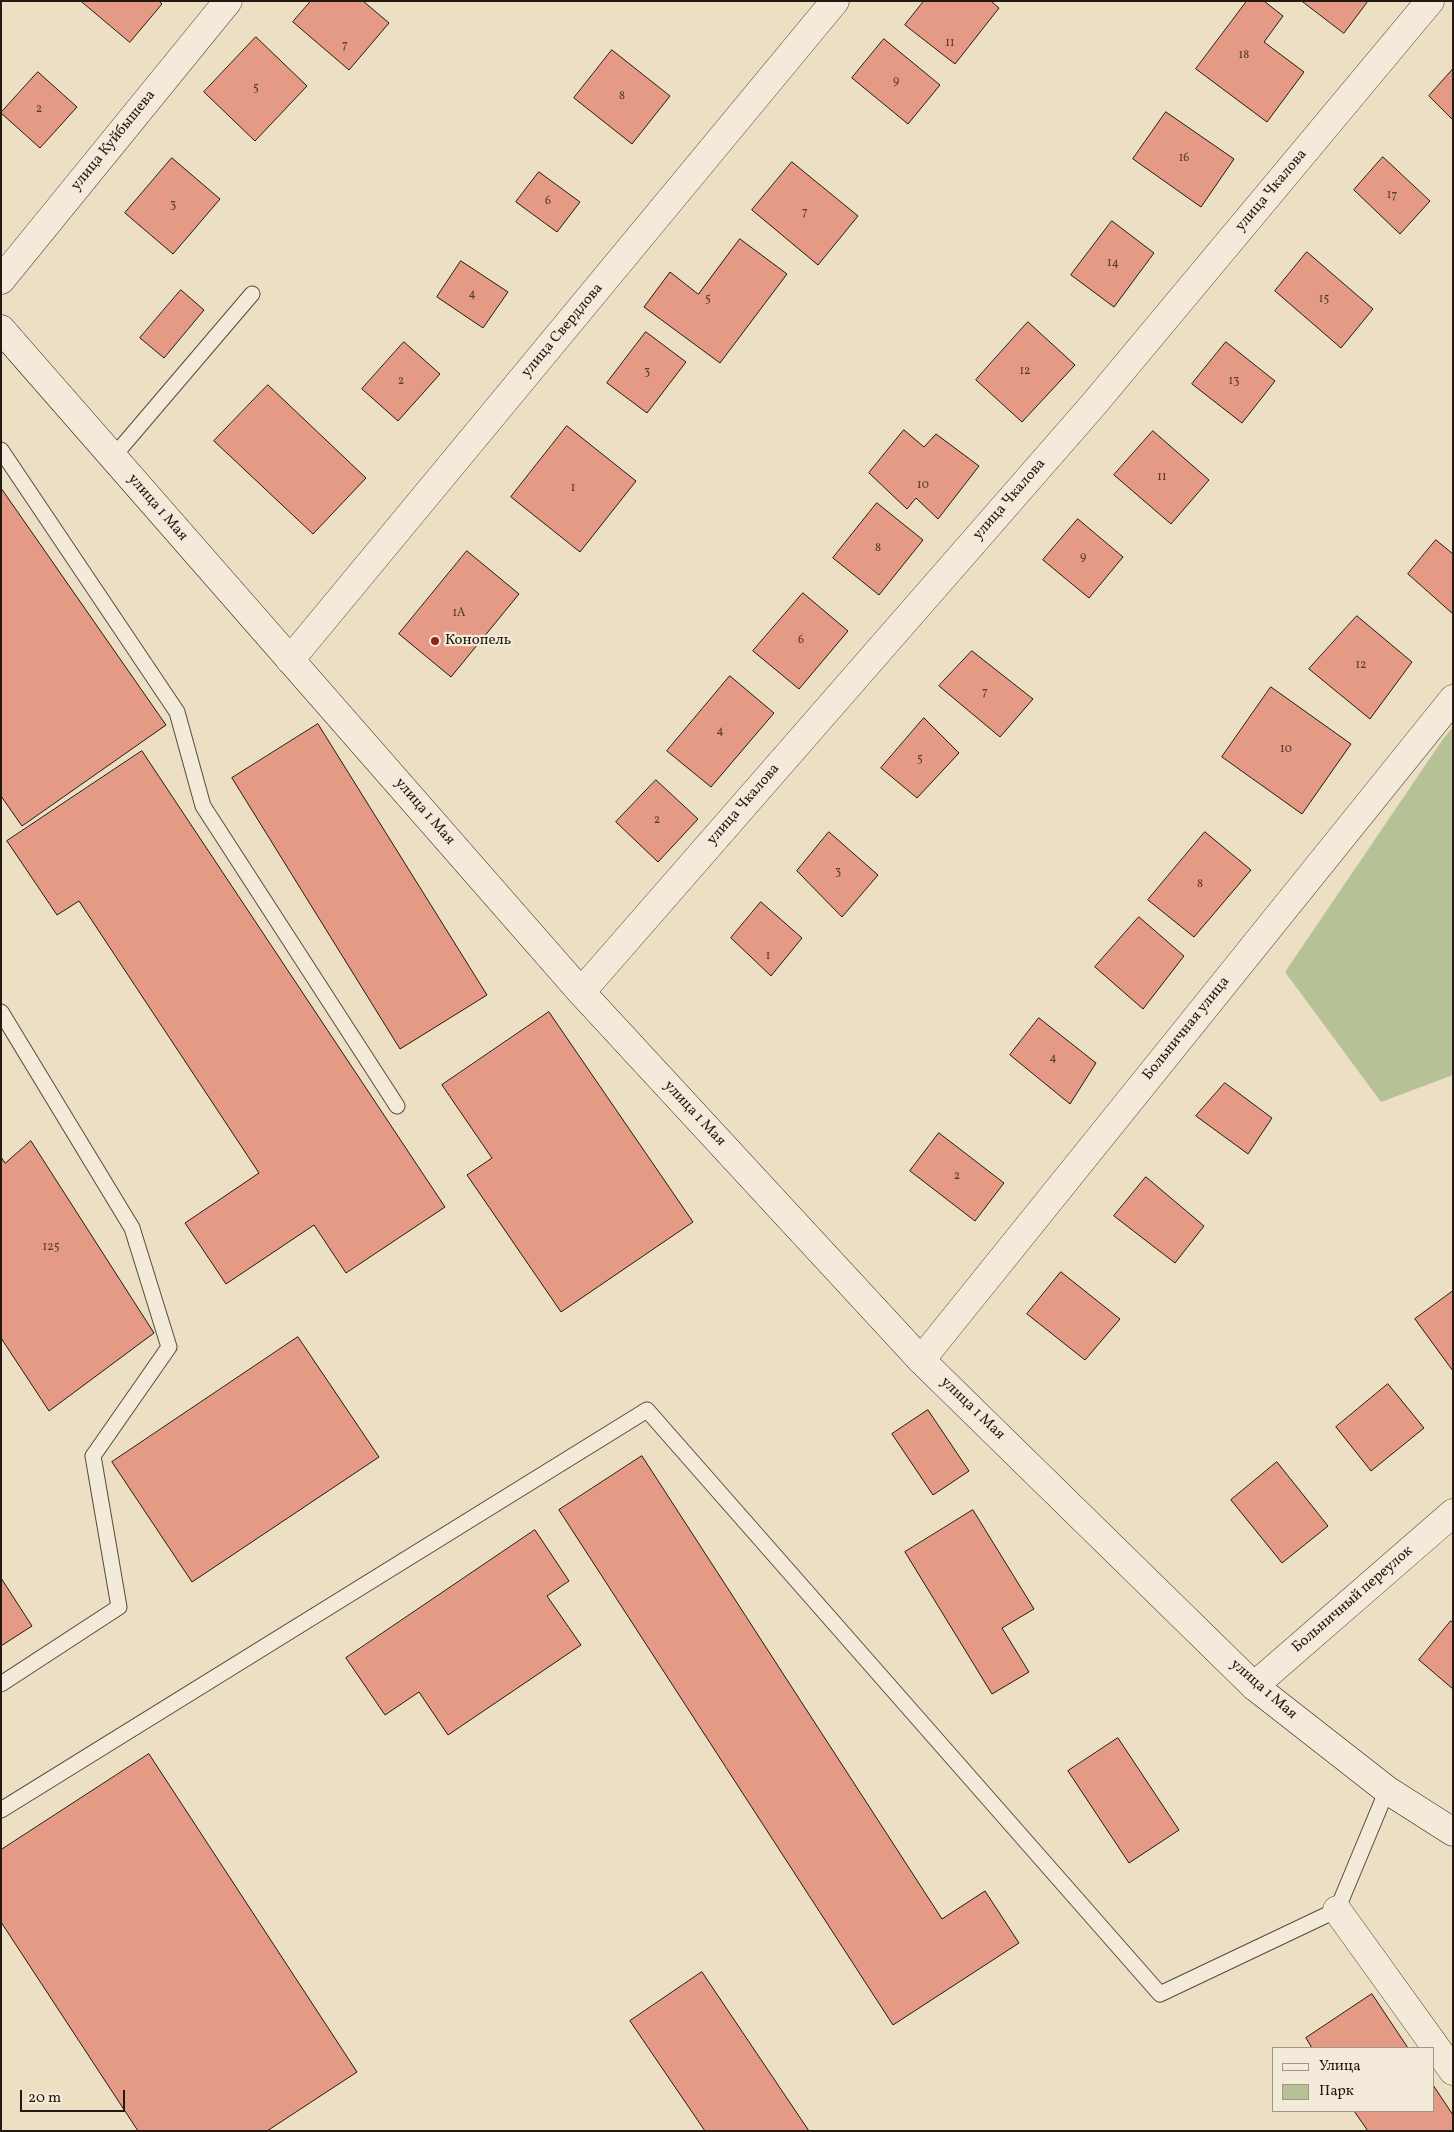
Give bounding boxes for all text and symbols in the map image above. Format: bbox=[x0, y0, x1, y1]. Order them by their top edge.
house number: 11 bbox=[945, 37, 955, 51]
house number: 7 bbox=[342, 39, 348, 53]
house number: 18 bbox=[1239, 49, 1249, 63]
house number: 9 bbox=[893, 75, 899, 89]
house number: 5 bbox=[253, 82, 259, 96]
street label: улица Куйбышева bbox=[68, 87, 160, 195]
house number: 8 bbox=[619, 90, 625, 104]
house number: 2 bbox=[36, 103, 42, 117]
street label: улица Чкалова bbox=[1232, 146, 1312, 236]
house number: 16 bbox=[1179, 152, 1189, 166]
house number: 17 bbox=[1387, 189, 1397, 203]
house number: 6 bbox=[545, 195, 551, 209]
house number: 3 bbox=[170, 199, 176, 213]
house number: 7 bbox=[802, 206, 808, 220]
house number: 14 bbox=[1107, 257, 1119, 271]
street label: улица Свердлова bbox=[518, 280, 608, 382]
house number: 4 bbox=[468, 288, 476, 302]
house number: 5 bbox=[705, 293, 711, 307]
house number: 15 bbox=[1319, 293, 1329, 307]
house number: 12 bbox=[1019, 365, 1031, 379]
house number: 3 bbox=[644, 366, 650, 380]
house number: 2 bbox=[398, 375, 404, 389]
house number: 13 bbox=[1229, 375, 1239, 389]
street label: улица Чкалова bbox=[970, 456, 1050, 544]
street label: улица 1 Мая bbox=[123, 471, 191, 545]
house number: 11 bbox=[1157, 471, 1167, 485]
house number: 10 bbox=[917, 479, 929, 493]
house number: 1 bbox=[571, 482, 575, 496]
house number: 8 bbox=[875, 542, 881, 556]
house number: 9 bbox=[1080, 551, 1086, 565]
house number: 1А bbox=[452, 607, 466, 621]
place label: Конопель bbox=[445, 632, 511, 650]
house number: 6 bbox=[798, 634, 804, 648]
marker: Конопель bbox=[429, 635, 441, 647]
house number: 12 bbox=[1355, 659, 1367, 673]
house number: 7 bbox=[982, 686, 988, 700]
house number: 4 bbox=[716, 725, 724, 739]
house number: 10 bbox=[1280, 743, 1292, 757]
house number: 5 bbox=[917, 753, 923, 767]
street label: улица Чкалова bbox=[704, 761, 784, 849]
street label: улица 1 Мая bbox=[390, 775, 458, 849]
house number: 2 bbox=[654, 814, 660, 828]
house number: 3 bbox=[835, 866, 841, 880]
house number: 8 bbox=[1197, 878, 1203, 892]
house number: 1 bbox=[766, 950, 770, 964]
street label: Больничная улица bbox=[1140, 974, 1234, 1084]
house number: 4 bbox=[1049, 1052, 1057, 1066]
street label: улица 1 Мая bbox=[659, 1078, 729, 1150]
house number: 2 bbox=[954, 1170, 960, 1184]
house number: 125 bbox=[43, 1241, 59, 1255]
street label: улица 1 Мая bbox=[936, 1374, 1008, 1444]
street label: Больничный переулок bbox=[1289, 1543, 1417, 1657]
street label: улица 1 Мая bbox=[1226, 1656, 1300, 1724]
legend bbox=[1272, 2047, 1434, 2112]
text: Улица bbox=[1319, 2056, 1361, 2077]
scale bar bbox=[22, 2080, 128, 2112]
text: Парк bbox=[1319, 2081, 1354, 2102]
text: 20 m bbox=[28, 2088, 61, 2109]

